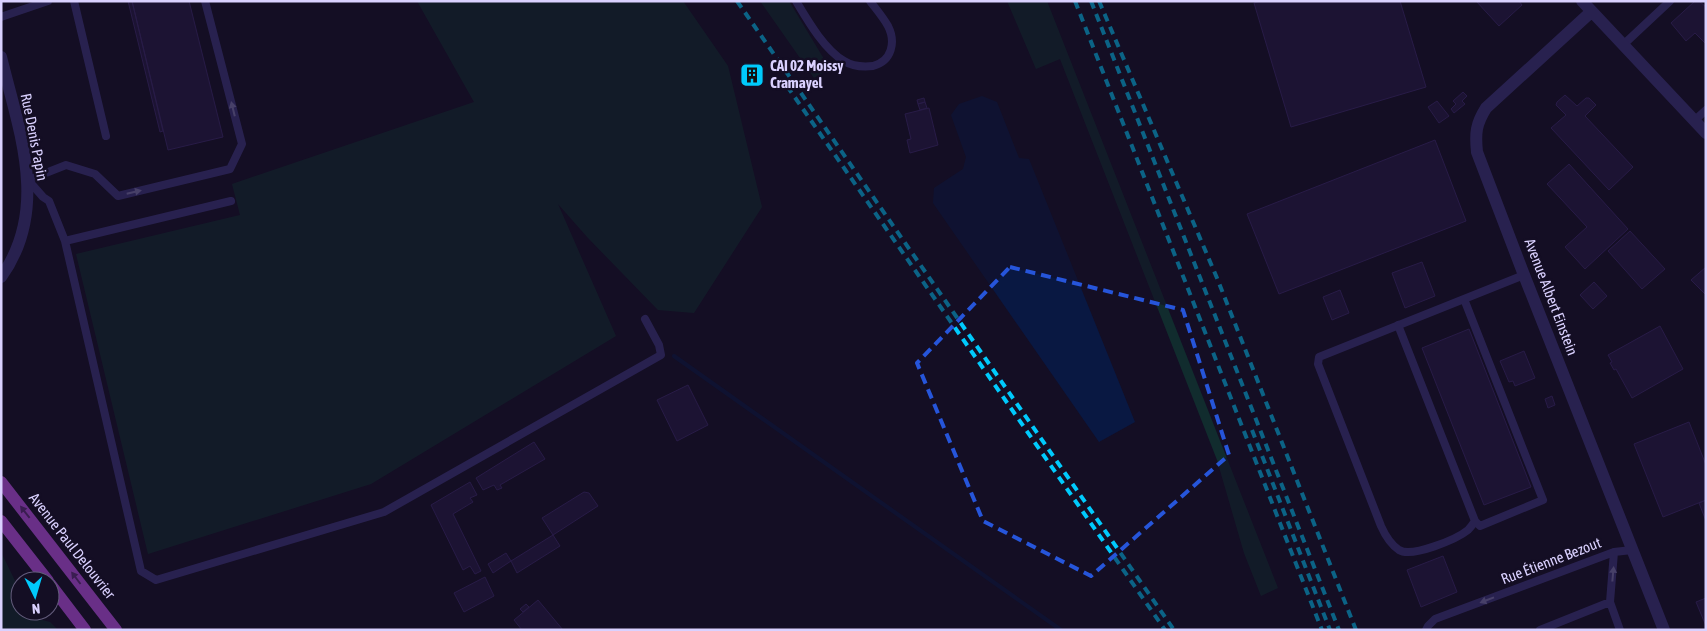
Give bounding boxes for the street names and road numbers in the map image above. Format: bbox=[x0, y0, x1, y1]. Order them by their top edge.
street label: Rue Denis Papin bbox=[18, 92, 51, 182]
street label: Avenue Albert Einstein bbox=[1521, 236, 1582, 358]
street label: Avenue Paul Delouvrier bbox=[26, 489, 119, 602]
street label: Rue Étienne Bezout bbox=[1498, 534, 1603, 587]

